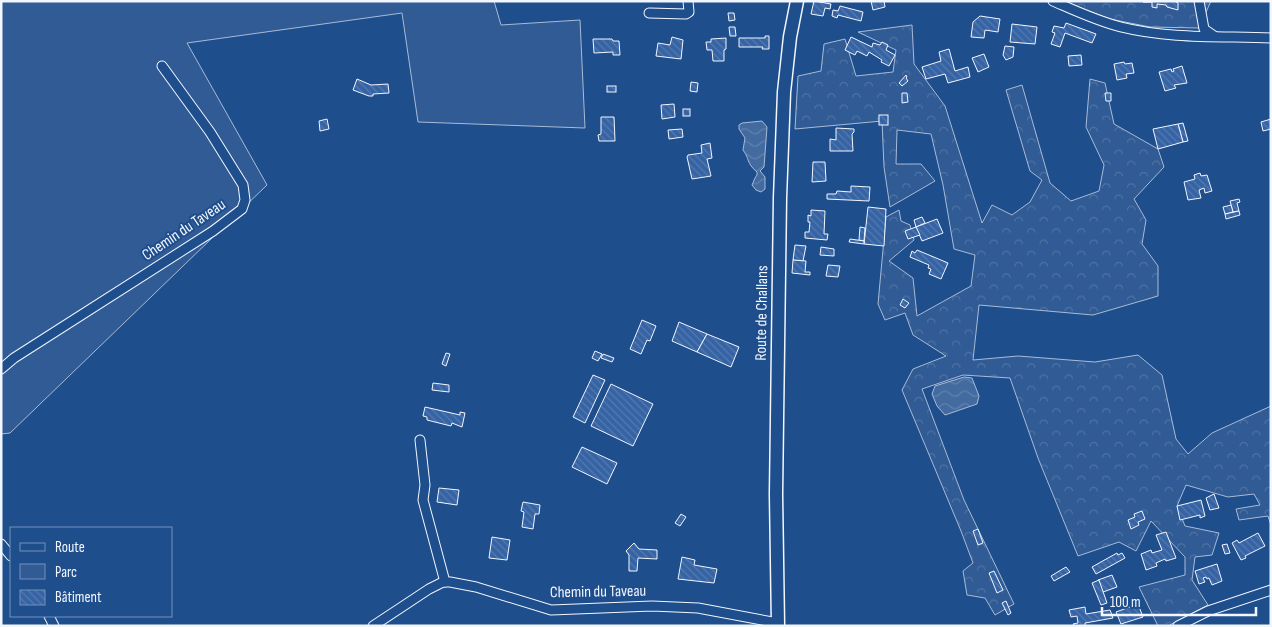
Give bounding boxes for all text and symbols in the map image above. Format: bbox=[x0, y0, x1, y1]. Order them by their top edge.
street label: Chemin du Taveau bbox=[139, 195, 229, 265]
street label: Route de Challans bbox=[752, 265, 772, 361]
legend bbox=[10, 527, 172, 617]
text: Route bbox=[55, 538, 85, 557]
text: Parc bbox=[55, 563, 77, 582]
street label: Chemin du Taveau bbox=[550, 582, 646, 602]
scale bar bbox=[1102, 584, 1256, 616]
text: Bâtiment bbox=[55, 588, 102, 607]
text: 100 m bbox=[1110, 593, 1141, 612]

